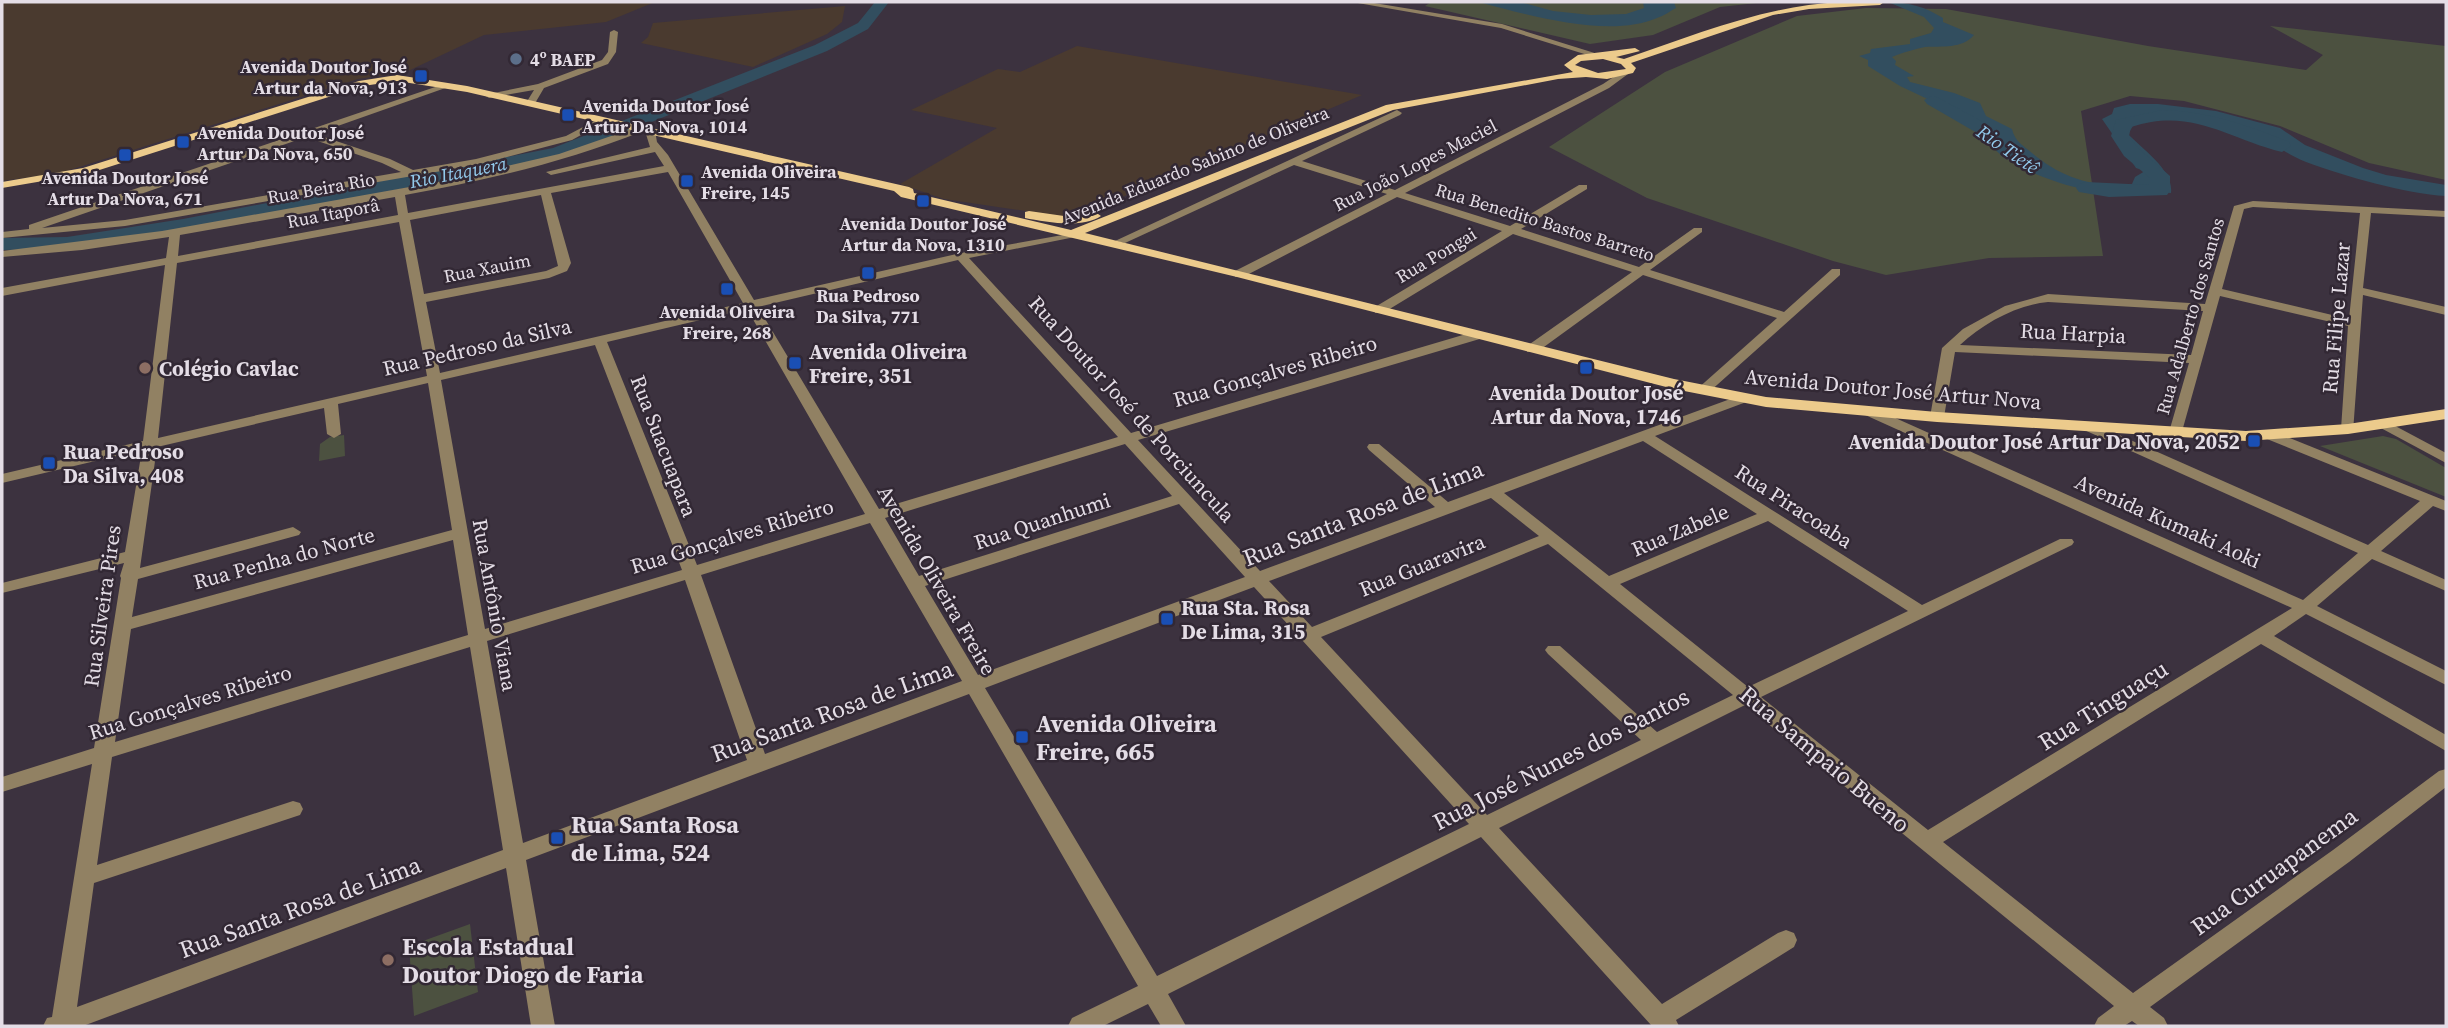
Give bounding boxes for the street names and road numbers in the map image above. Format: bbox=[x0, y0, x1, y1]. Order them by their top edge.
street label: Avenida Eduardo Sabino de Oliveira bbox=[1058, 99, 1333, 230]
street label: Rua João Lopes Maciel bbox=[1329, 113, 1501, 217]
street label: Rua Beira Rio bbox=[265, 166, 377, 210]
street label: Rua Benedito Bastos Barreto bbox=[1432, 177, 1658, 267]
street label: Rua Itaporâ bbox=[285, 192, 382, 234]
street label: Rua Adalberto dos Santos bbox=[2150, 214, 2230, 417]
street label: Rua Pongai bbox=[1391, 221, 1481, 289]
street label: Rua Filipe Lazar bbox=[2315, 241, 2357, 395]
street label: Rua Xauim bbox=[441, 247, 533, 289]
street label: Rua Doutor José de Porciuncula bbox=[1022, 289, 1242, 529]
street label: Rua Pedroso da Silva bbox=[380, 311, 575, 383]
street label: Rua Harpia bbox=[2019, 316, 2127, 350]
street label: Rua Gonçalves Ribeiro bbox=[1170, 328, 1380, 414]
street label: Avenida Doutor José Artur Nova bbox=[1743, 362, 2043, 416]
street label: Rua Suacuapara bbox=[624, 371, 704, 521]
street label: Rua Santa Rosa de Lima bbox=[1238, 452, 1489, 574]
street label: Rua Piracoaba bbox=[1730, 457, 1859, 555]
street label: Avenida Kumaki Aoki bbox=[2071, 467, 2265, 575]
street label: Avenida Oliveira Freire bbox=[871, 480, 1003, 680]
street label: Rua Quanhumi bbox=[970, 485, 1114, 557]
street label: Rua Gonçalves Ribeiro bbox=[627, 491, 837, 581]
street label: Rua Zabele bbox=[1627, 497, 1733, 563]
street label: Rua Antônio Viana bbox=[466, 516, 525, 694]
street label: Rua Penha do Norte bbox=[190, 520, 378, 596]
street label: Rua Silveira Pires bbox=[76, 523, 128, 689]
street label: Rua Guaravira bbox=[1355, 526, 1490, 603]
street label: Rua Santa Rosa de Lima bbox=[706, 652, 958, 770]
street label: Rua Tinguaçu bbox=[2032, 652, 2174, 758]
street label: Rua Gonçalves Ribeiro bbox=[85, 657, 295, 747]
street label: Rua Sampaio Bueno bbox=[1733, 678, 1917, 840]
street label: Rua José Nunes dos Santos bbox=[1427, 680, 1695, 838]
street label: Rua Curuapanema bbox=[2184, 799, 2365, 943]
street label: Rua Santa Rosa de Lima bbox=[174, 848, 426, 966]

